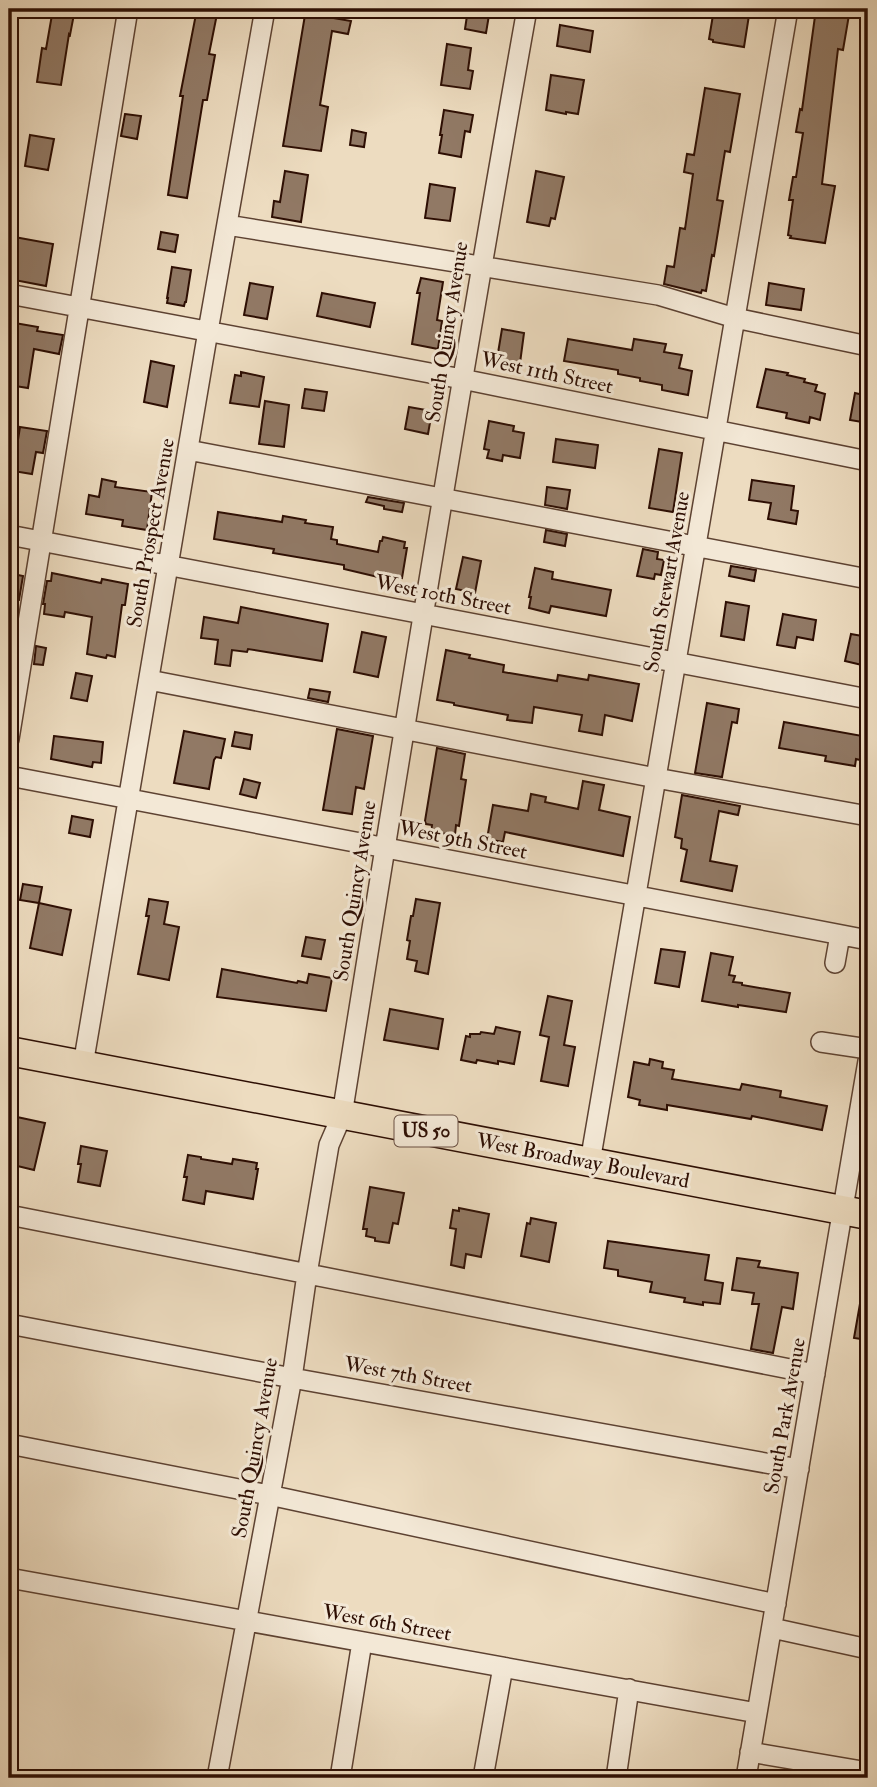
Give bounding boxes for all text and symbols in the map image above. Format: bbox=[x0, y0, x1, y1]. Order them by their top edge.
street label: South Quincy Avenue bbox=[419, 239, 475, 424]
street label: West 11th Street bbox=[477, 346, 616, 400]
street label: South Prospect Avenue bbox=[121, 436, 181, 630]
street label: South Stewart Avenue bbox=[638, 489, 696, 675]
street label: West 10th Street bbox=[372, 568, 513, 621]
street label: South Quincy Avenue bbox=[327, 798, 383, 983]
street label: West 9th Street bbox=[395, 814, 530, 866]
road number: US 50 bbox=[394, 1116, 458, 1147]
street label: West Broadway Boulevard bbox=[473, 1127, 692, 1195]
street label: South Park Avenue bbox=[758, 1336, 812, 1496]
street label: West 7th Street bbox=[341, 1350, 474, 1400]
street label: South Quincy Avenue bbox=[226, 1355, 284, 1540]
street label: West 6th Street bbox=[320, 1598, 454, 1648]

